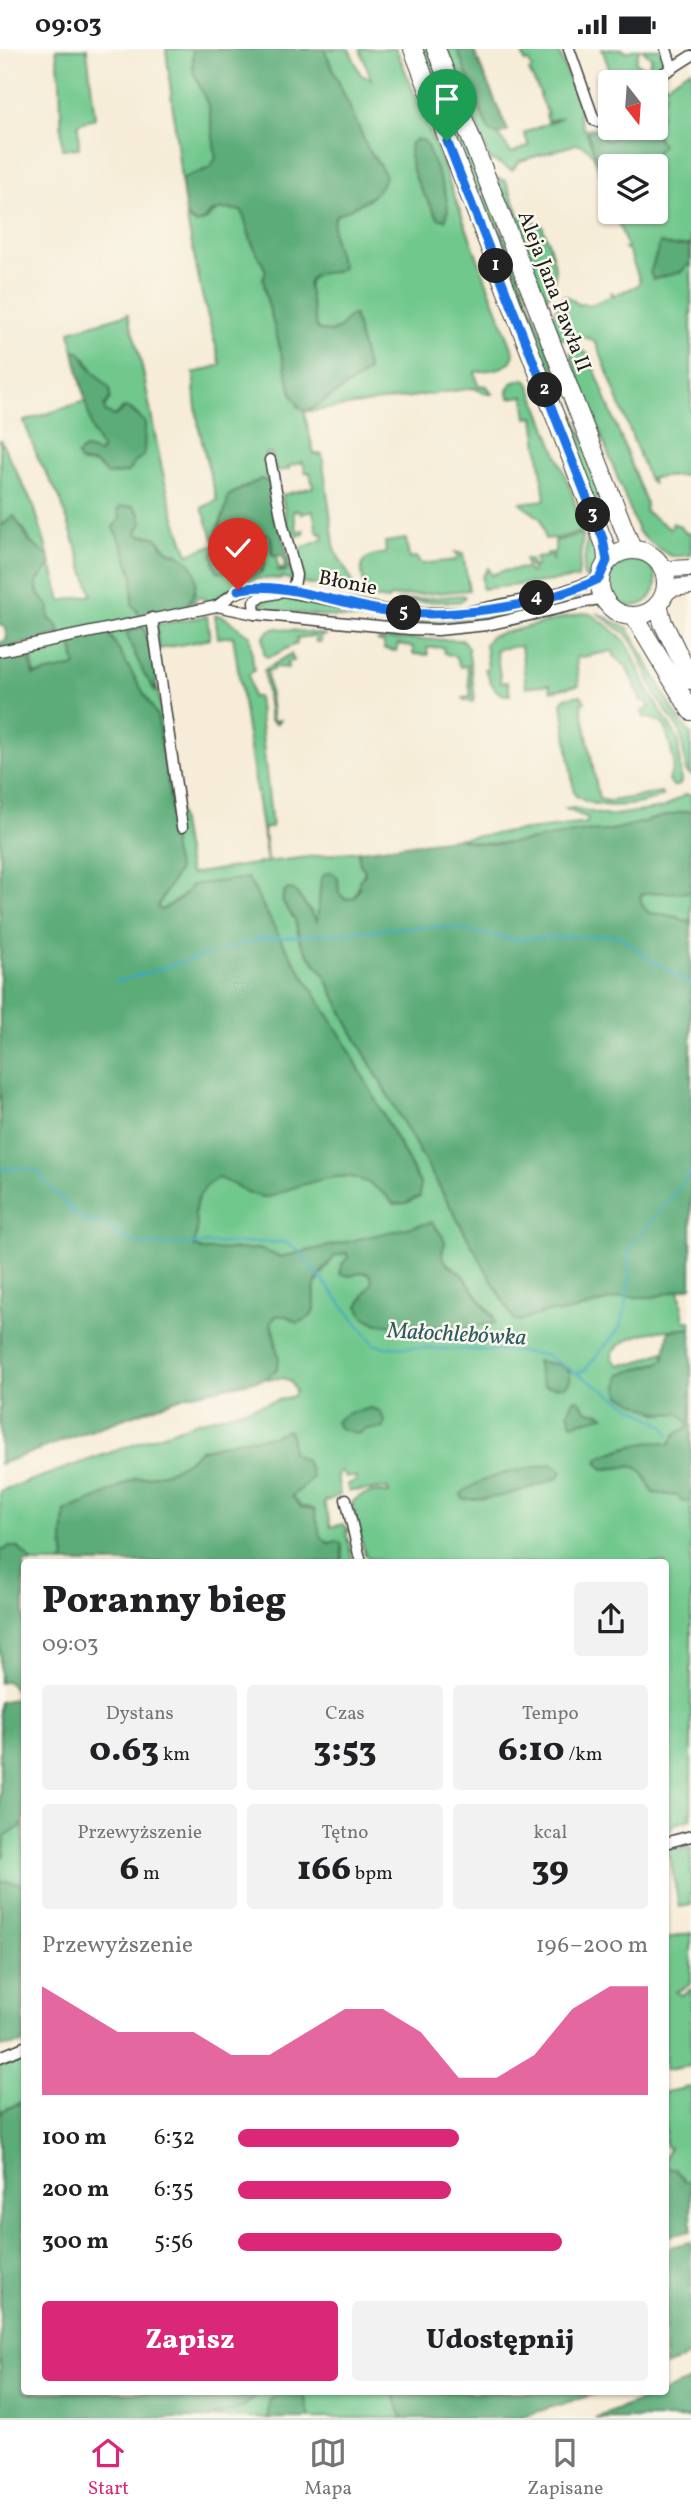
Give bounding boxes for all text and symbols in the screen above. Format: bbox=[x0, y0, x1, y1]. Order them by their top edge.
text: 09:03 bbox=[35, 7, 102, 43]
pin bbox=[417, 69, 477, 141]
north arrow bbox=[598, 70, 668, 140]
map controls bbox=[598, 70, 668, 224]
icon: arrive bbox=[428, 80, 466, 118]
button: layers bbox=[598, 154, 668, 224]
street label: Aleja Jana Pawła II bbox=[510, 207, 598, 376]
pin: 1 bbox=[478, 249, 514, 283]
text: 1 bbox=[492, 252, 499, 278]
pin: 2 bbox=[528, 373, 562, 407]
text: 2 bbox=[540, 376, 549, 402]
pin: 3 bbox=[576, 497, 610, 533]
text: 3 bbox=[588, 501, 597, 527]
pin bbox=[208, 518, 268, 590]
icon: check bbox=[219, 529, 257, 567]
street label: Błonie bbox=[316, 564, 380, 603]
pin: 4 bbox=[520, 581, 554, 615]
text: 4 bbox=[531, 584, 542, 610]
pin: 5 bbox=[386, 595, 422, 631]
text: 5 bbox=[399, 599, 408, 625]
water label: Małochlebówka bbox=[386, 1315, 527, 1355]
text: Poranny bieg bbox=[42, 1576, 287, 1629]
button: share bbox=[574, 1582, 648, 1656]
text: 09:03 bbox=[42, 1629, 98, 1661]
text: Dystans bbox=[106, 1701, 174, 1727]
text: Czas bbox=[325, 1701, 365, 1727]
text: Tempo bbox=[522, 1701, 579, 1727]
text: 0.63 bbox=[89, 1727, 159, 1775]
text: 3:53 bbox=[313, 1727, 377, 1775]
text: 6:10 bbox=[498, 1727, 565, 1775]
text: km bbox=[159, 1742, 190, 1768]
text: /km bbox=[565, 1742, 603, 1768]
text: Przewyższenie bbox=[77, 1820, 202, 1846]
text: Tętno bbox=[322, 1820, 368, 1846]
text: kcal bbox=[533, 1820, 567, 1846]
text: 6 bbox=[119, 1846, 139, 1894]
text: 166 bbox=[297, 1846, 351, 1894]
text: 39 bbox=[532, 1846, 569, 1894]
text: m bbox=[139, 1861, 160, 1887]
text: bpm bbox=[351, 1861, 393, 1887]
text: Przewyższenie bbox=[42, 1930, 193, 1962]
text: 196–200 m bbox=[536, 1930, 648, 1962]
text: 100 m bbox=[42, 2122, 107, 2154]
text: 6:32 bbox=[154, 2122, 195, 2154]
text: 200 m bbox=[42, 2174, 109, 2206]
text: 6:35 bbox=[154, 2174, 194, 2206]
text: 300 m bbox=[42, 2226, 109, 2258]
text: 5:56 bbox=[154, 2226, 193, 2258]
button: Zapisz bbox=[42, 2301, 338, 2381]
button: Udostępnij bbox=[352, 2301, 648, 2381]
tab: Start bbox=[88, 2434, 129, 2502]
tab: Mapa bbox=[304, 2434, 352, 2502]
tab: Zapisane bbox=[527, 2434, 603, 2502]

